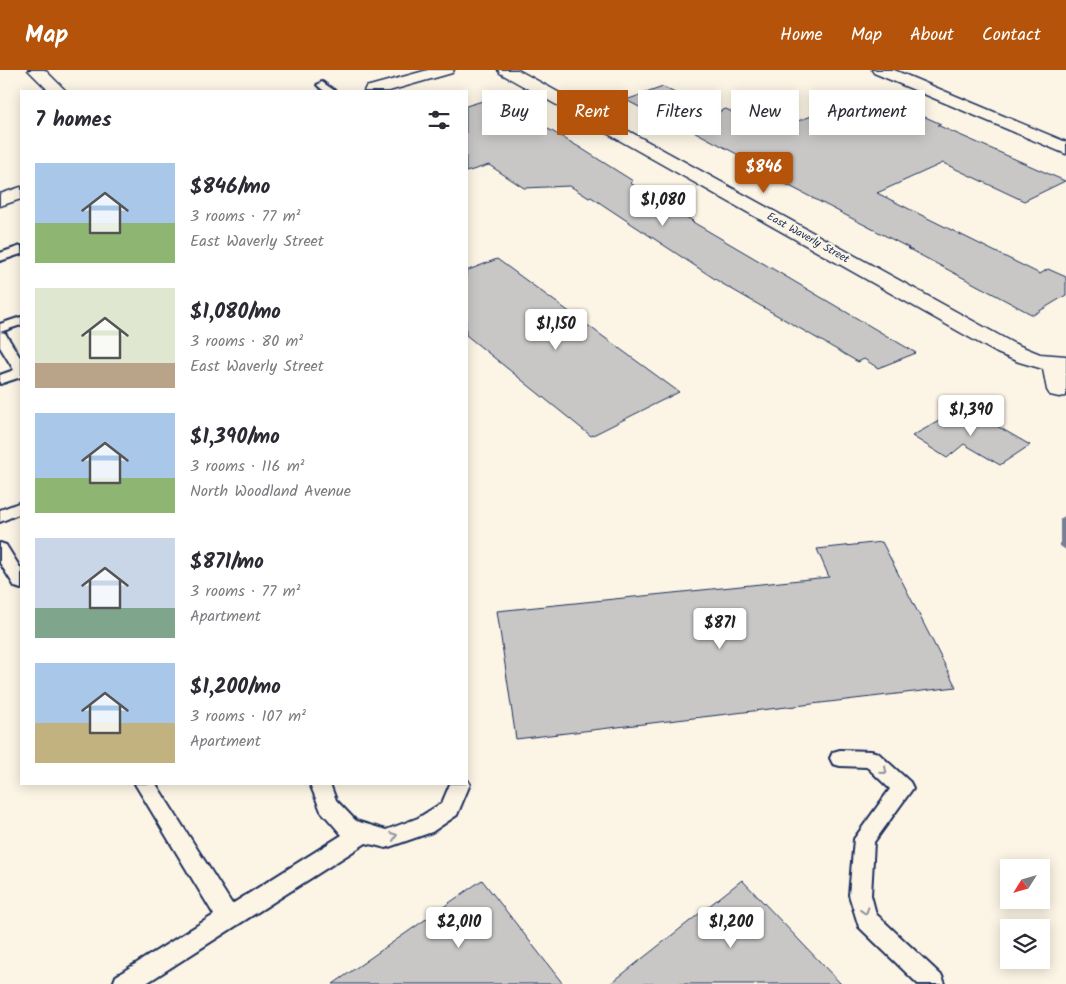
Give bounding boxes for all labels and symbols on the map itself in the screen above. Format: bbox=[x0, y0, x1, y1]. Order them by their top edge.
pin: $846 bbox=[734, 152, 794, 194]
pin: $1,080 bbox=[622, 184, 704, 227]
street label: East Waverly Street bbox=[763, 208, 853, 269]
pin: $1,150 bbox=[515, 308, 597, 351]
pin: $1,390 bbox=[930, 394, 1012, 437]
pin: $871 bbox=[690, 608, 750, 650]
one-way arrow bbox=[879, 765, 888, 774]
one-way arrow bbox=[390, 832, 398, 842]
north arrow bbox=[1000, 859, 1050, 909]
pin: $2,010 bbox=[418, 906, 500, 949]
pin: $1,200 bbox=[690, 906, 772, 949]
one-way arrow bbox=[859, 906, 869, 915]

